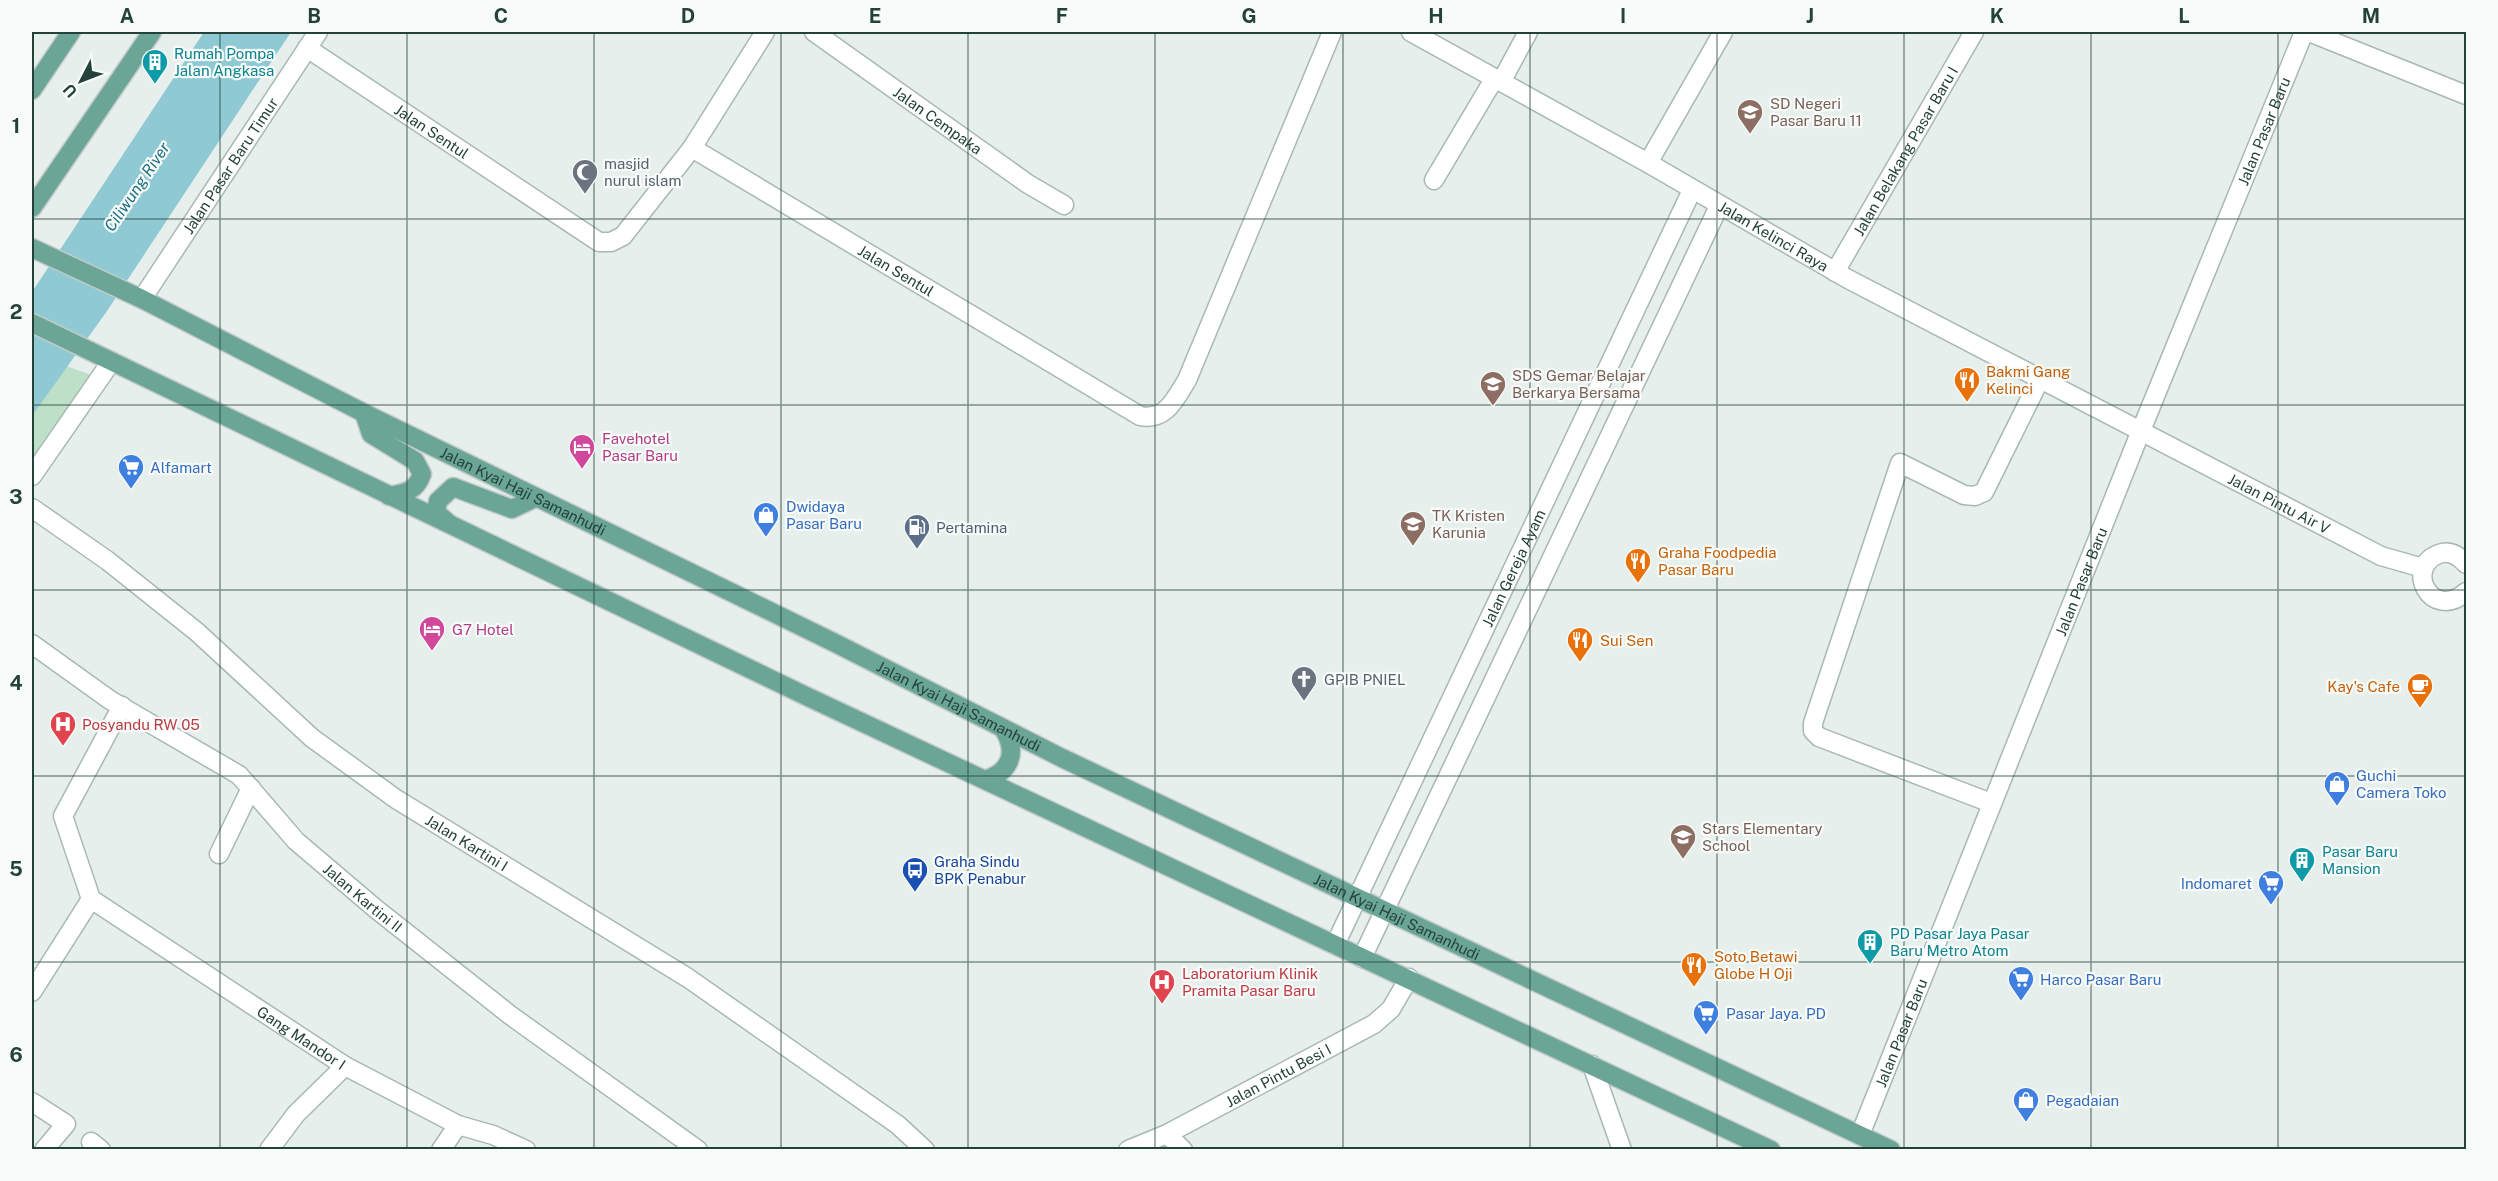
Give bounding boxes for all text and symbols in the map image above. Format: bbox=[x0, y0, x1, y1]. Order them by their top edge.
text: A bbox=[120, 4, 134, 28]
text: B bbox=[307, 4, 321, 28]
text: C bbox=[494, 4, 508, 28]
text: D bbox=[681, 4, 695, 28]
text: E bbox=[869, 4, 881, 28]
text: F bbox=[1056, 4, 1068, 28]
text: G bbox=[1241, 4, 1257, 28]
text: H bbox=[1428, 4, 1444, 28]
text: I bbox=[1620, 4, 1626, 28]
text: J bbox=[1806, 4, 1814, 28]
text: K bbox=[1990, 4, 2004, 28]
text: L bbox=[2178, 4, 2190, 28]
text: M bbox=[2362, 4, 2380, 28]
place label: Rumah Pompa Jalan Angkasa bbox=[174, 45, 274, 79]
building icon: Rumah Pompa Jalan Angkasa bbox=[140, 47, 170, 85]
north arrow bbox=[51, 51, 111, 111]
street label: Jalan Belakang Pasar Baru I bbox=[1850, 63, 1961, 239]
street label: Jalan Pasar Baru bbox=[2234, 74, 2293, 188]
text: U bbox=[59, 80, 81, 101]
street label: Jalan Cempaka bbox=[890, 83, 986, 157]
street label: Jalan Pasar Baru Timur bbox=[179, 94, 281, 237]
place label: SD Negeri Pasar Baru 11 bbox=[1770, 95, 1862, 129]
school or university icon: SD Negeri Pasar Baru 11 bbox=[1735, 97, 1765, 135]
street label: Jalan Sentul bbox=[392, 100, 472, 162]
text: 1 bbox=[12, 114, 20, 138]
water label: Ciliwung River bbox=[100, 138, 174, 235]
place label: masjid nurul islam bbox=[604, 155, 681, 189]
mosque icon: masjid nurul islam bbox=[570, 157, 600, 195]
street label: Jalan Kelinci Raya bbox=[1716, 197, 1832, 274]
street label: Jalan Sentul bbox=[855, 241, 937, 299]
text: 2 bbox=[10, 300, 22, 324]
place label: Bakmi Gang Kelinci bbox=[1986, 363, 2070, 397]
restaurant icon: Bakmi Gang Kelinci bbox=[1952, 365, 1982, 403]
place label: SDS Gemar Belajar Berkarya Bersama bbox=[1512, 367, 1646, 401]
school or university icon: SDS Gemar Belajar Berkarya Bersama bbox=[1478, 369, 1508, 407]
place label: Favehotel Pasar Baru bbox=[602, 430, 678, 464]
hotel icon: Favehotel Pasar Baru bbox=[567, 432, 597, 470]
street label: Jalan Kyai Haji Samanhudi bbox=[438, 443, 609, 538]
supermarket icon: Alfamart bbox=[116, 452, 146, 490]
place label: Alfamart bbox=[150, 459, 212, 476]
street label: Jalan Pintu Air V bbox=[2225, 470, 2333, 537]
text: 3 bbox=[9, 485, 23, 509]
place label: Dwidaya Pasar Baru bbox=[786, 498, 862, 532]
shop icon: Dwidaya Pasar Baru bbox=[751, 500, 781, 538]
place label: TK Kristen Karunia bbox=[1432, 507, 1505, 541]
street label: Jalan Gereja Ayam bbox=[1478, 507, 1548, 629]
school or university icon: TK Kristen Karunia bbox=[1398, 509, 1428, 547]
fuel station icon: Pertamina bbox=[902, 512, 932, 550]
place label: Pertamina bbox=[936, 519, 1007, 536]
street label: Jalan Pasar Baru bbox=[2052, 525, 2110, 638]
place label: Graha Foodpedia Pasar Baru bbox=[1658, 544, 1777, 578]
restaurant icon: Graha Foodpedia Pasar Baru bbox=[1623, 546, 1653, 584]
hotel icon: G7 Hotel bbox=[417, 614, 447, 652]
place label: G7 Hotel bbox=[452, 621, 514, 638]
restaurant icon: Sui Sen bbox=[1565, 625, 1595, 663]
place label: Sui Sen bbox=[1600, 632, 1653, 649]
street label: Jalan Kyai Haji Samanhudi bbox=[874, 657, 1044, 755]
church icon: GPIB PNIEL bbox=[1289, 664, 1319, 702]
text: 4 bbox=[9, 671, 23, 695]
place label: GPIB PNIEL bbox=[1324, 671, 1406, 688]
cafe icon: Kay's Cafe bbox=[2405, 671, 2435, 709]
place label: Kay's Cafe bbox=[2327, 678, 2400, 695]
hospital icon: Posyandu RW 05 bbox=[48, 709, 78, 747]
place label: Posyandu RW 05 bbox=[82, 716, 200, 733]
place label: Guchi Camera Toko bbox=[2356, 767, 2446, 801]
shop icon: Guchi Camera Toko bbox=[2322, 769, 2352, 807]
street label: Jalan Kartini I bbox=[423, 811, 511, 874]
place label: Stars Elementary School bbox=[1702, 820, 1823, 854]
school or university icon: Stars Elementary School bbox=[1668, 822, 1698, 860]
place label: Pasar Baru Mansion bbox=[2322, 843, 2398, 877]
building icon: Pasar Baru Mansion bbox=[2287, 845, 2317, 883]
place label: Graha Sindu BPK Penabur bbox=[934, 853, 1026, 887]
bus stop icon: Graha Sindu BPK Penabur bbox=[900, 855, 930, 893]
text: 5 bbox=[9, 857, 23, 881]
street label: Jalan Kartini II bbox=[320, 860, 406, 935]
supermarket icon: Indomaret bbox=[2256, 868, 2286, 906]
street label: Jalan Kyai Haji Samanhudi bbox=[1311, 870, 1483, 963]
place label: Indomaret bbox=[2181, 875, 2252, 892]
place label: PD Pasar Jaya Pasar Baru Metro Atom bbox=[1890, 925, 2030, 959]
building icon: PD Pasar Jaya Pasar Baru Metro Atom bbox=[1855, 927, 1885, 965]
place label: Soto Betawi Globe H Oji bbox=[1714, 948, 1797, 982]
restaurant icon: Soto Betawi Globe H Oji bbox=[1679, 950, 1709, 988]
supermarket icon: Harco Pasar Baru bbox=[2006, 964, 2036, 1002]
place label: Laboratorium Klinik Pramita Pasar Baru bbox=[1182, 965, 1318, 999]
hospital icon: Laboratorium Klinik Pramita Pasar Baru bbox=[1147, 967, 1177, 1005]
place label: Harco Pasar Baru bbox=[2040, 971, 2162, 988]
street label: Jalan Pasar Baru bbox=[1872, 976, 1930, 1090]
supermarket icon: Pasar Jaya. PD bbox=[1691, 998, 1721, 1036]
street label: Gang Mandor I bbox=[254, 1002, 349, 1073]
place label: Pasar Jaya. PD bbox=[1726, 1005, 1826, 1022]
street label: Jalan Pintu Besi I bbox=[1223, 1040, 1334, 1110]
text: 6 bbox=[9, 1043, 23, 1067]
shop icon: Pegadaian bbox=[2011, 1085, 2041, 1123]
place label: Pegadaian bbox=[2046, 1092, 2119, 1109]

